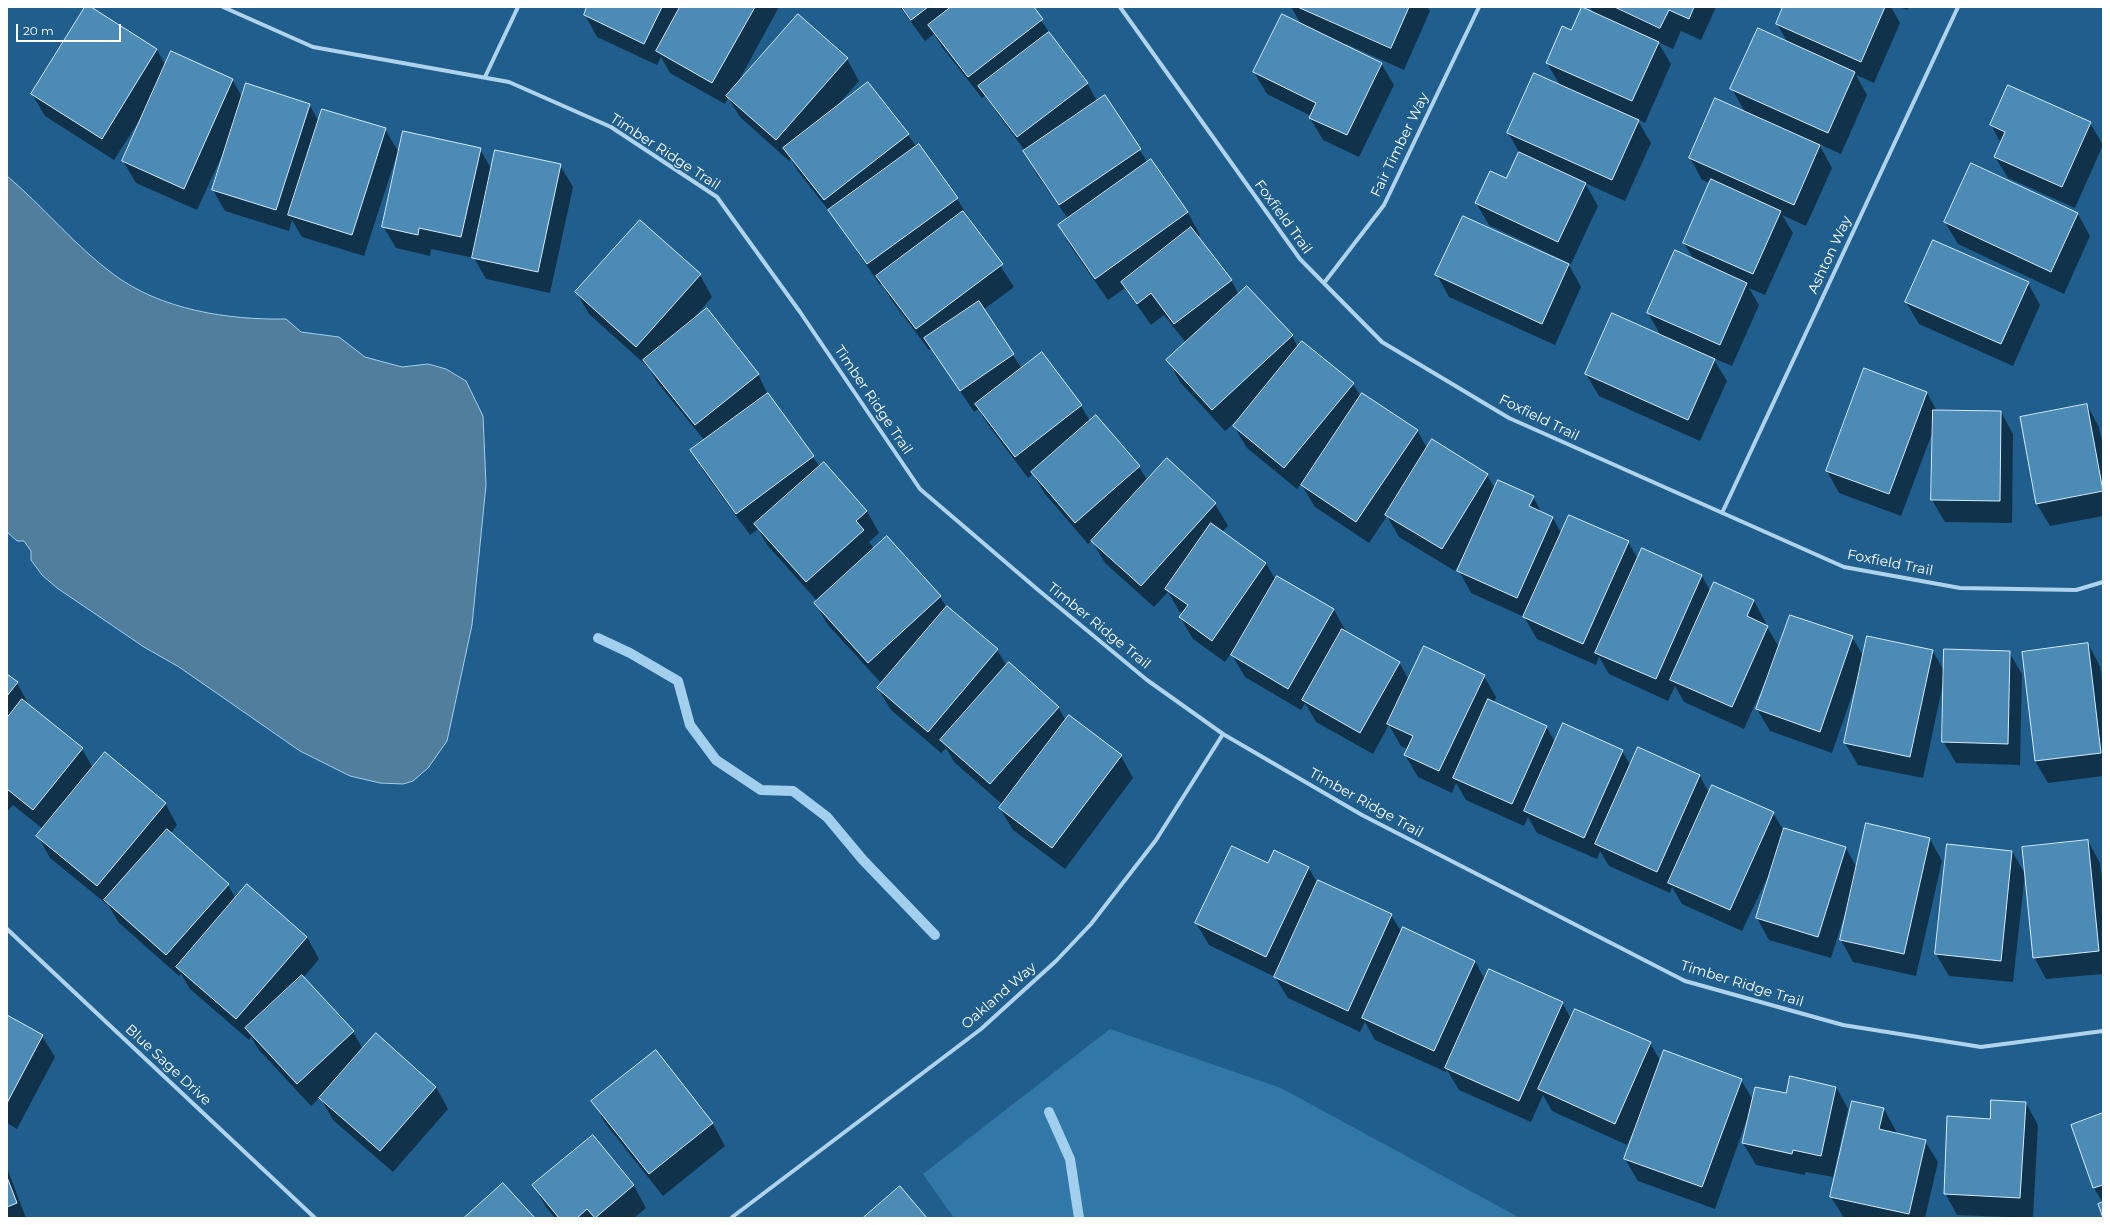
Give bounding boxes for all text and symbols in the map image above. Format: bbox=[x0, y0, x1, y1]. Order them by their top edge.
scale bar bbox=[18, 16, 123, 42]
text: 20 m bbox=[23, 23, 54, 38]
street label: Fair Timber Way bbox=[1367, 90, 1433, 200]
street label: Timber Ridge Trail bbox=[607, 110, 723, 194]
street label: Foxfield Trail bbox=[1251, 177, 1315, 257]
street label: Ashton Way bbox=[1805, 213, 1855, 297]
street label: Timber Ridge Trail bbox=[830, 342, 916, 458]
street label: Foxfield Trail bbox=[1496, 391, 1582, 445]
street label: Foxfield Trail bbox=[1846, 546, 1934, 580]
street label: Timber Ridge Trail bbox=[1044, 579, 1154, 673]
street label: Timber Ridge Trail bbox=[1306, 765, 1426, 841]
street label: Timber Ridge Trail bbox=[1679, 957, 1805, 1011]
street label: Oakland Way bbox=[958, 959, 1040, 1033]
street label: Blue Sage Drive bbox=[122, 1021, 214, 1109]

